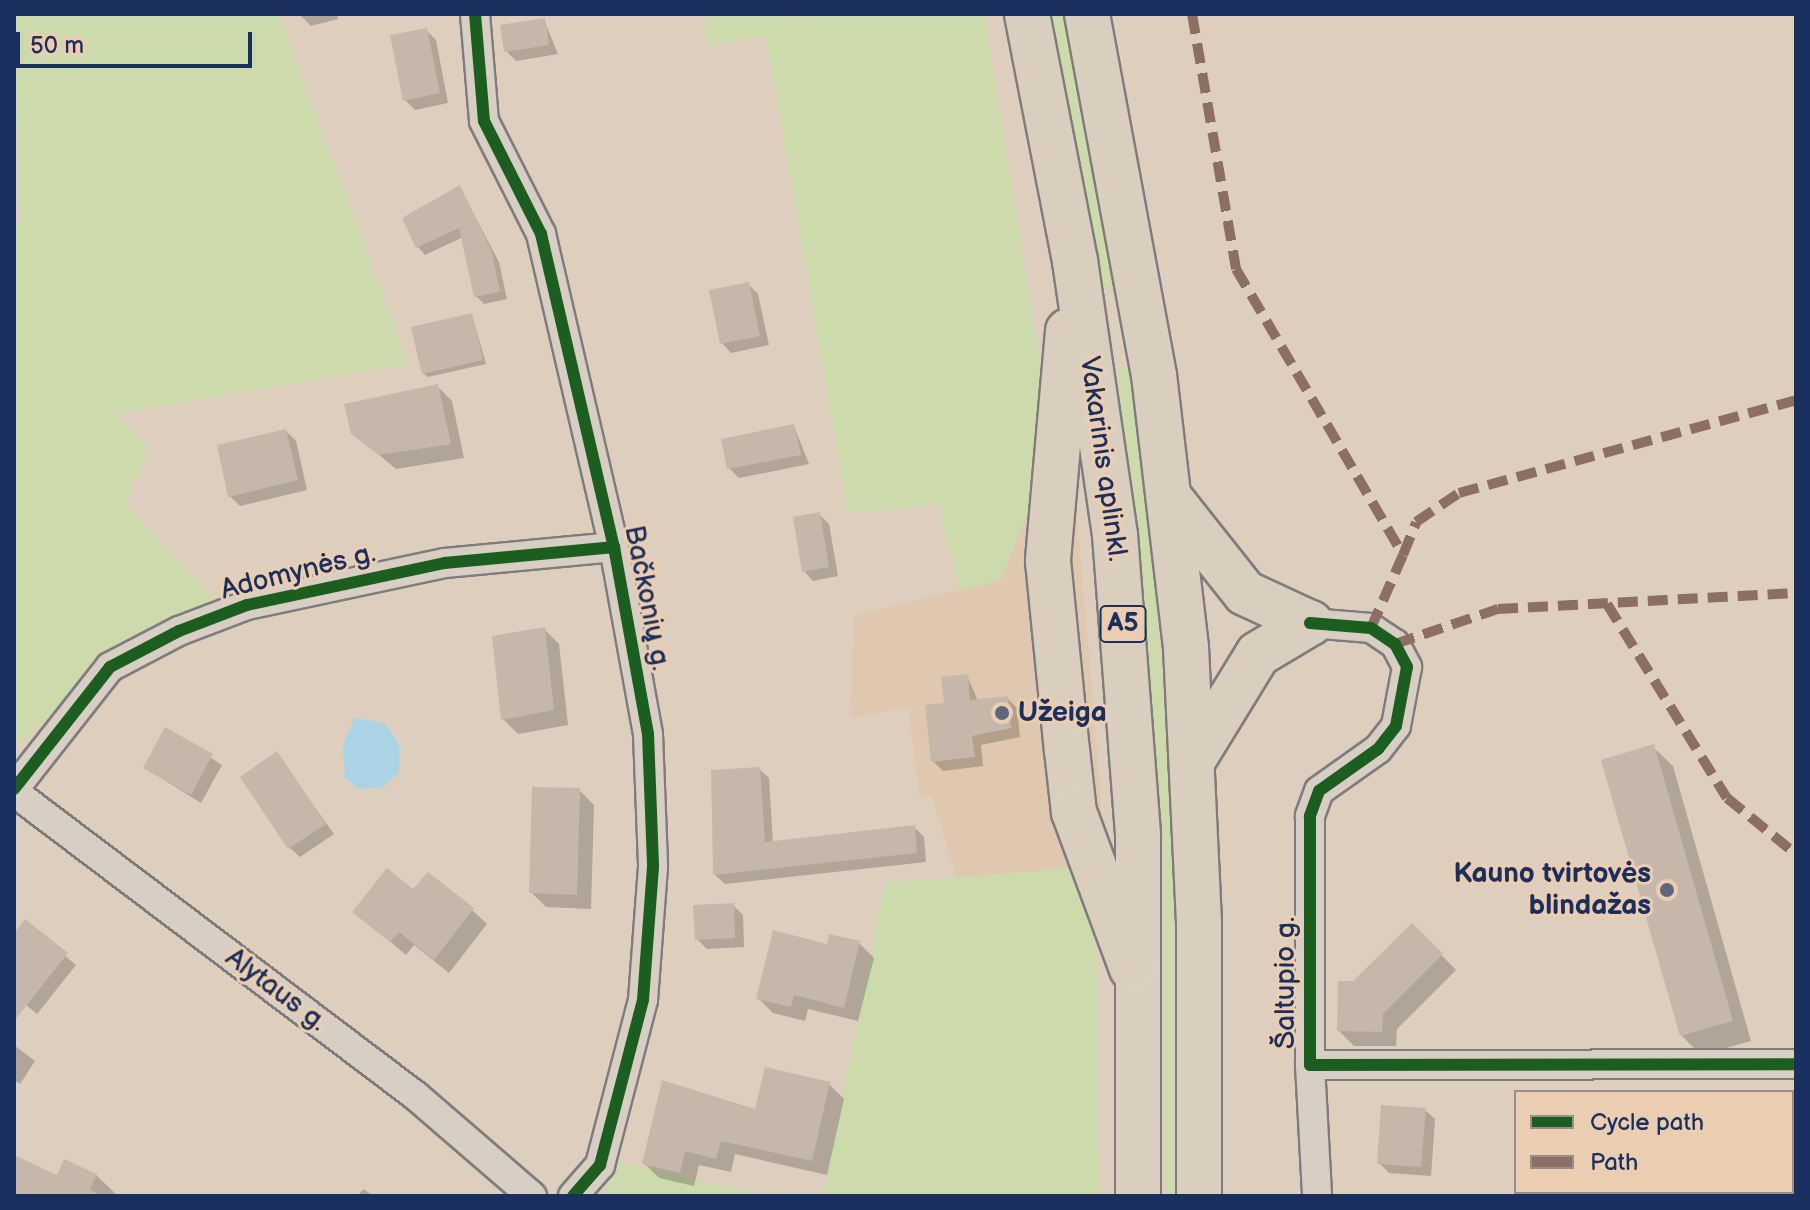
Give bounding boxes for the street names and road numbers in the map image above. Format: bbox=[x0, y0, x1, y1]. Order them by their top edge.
street label: Vakarinis aplinkl. bbox=[1072, 354, 1134, 564]
street label: Bačkonių g. bbox=[616, 523, 678, 673]
street label: Adomynės g. bbox=[217, 537, 379, 607]
road number: A5 bbox=[1099, 602, 1147, 646]
street label: Šaltupio g. bbox=[1269, 917, 1303, 1049]
street label: Alytaus g. bbox=[219, 941, 333, 1039]

